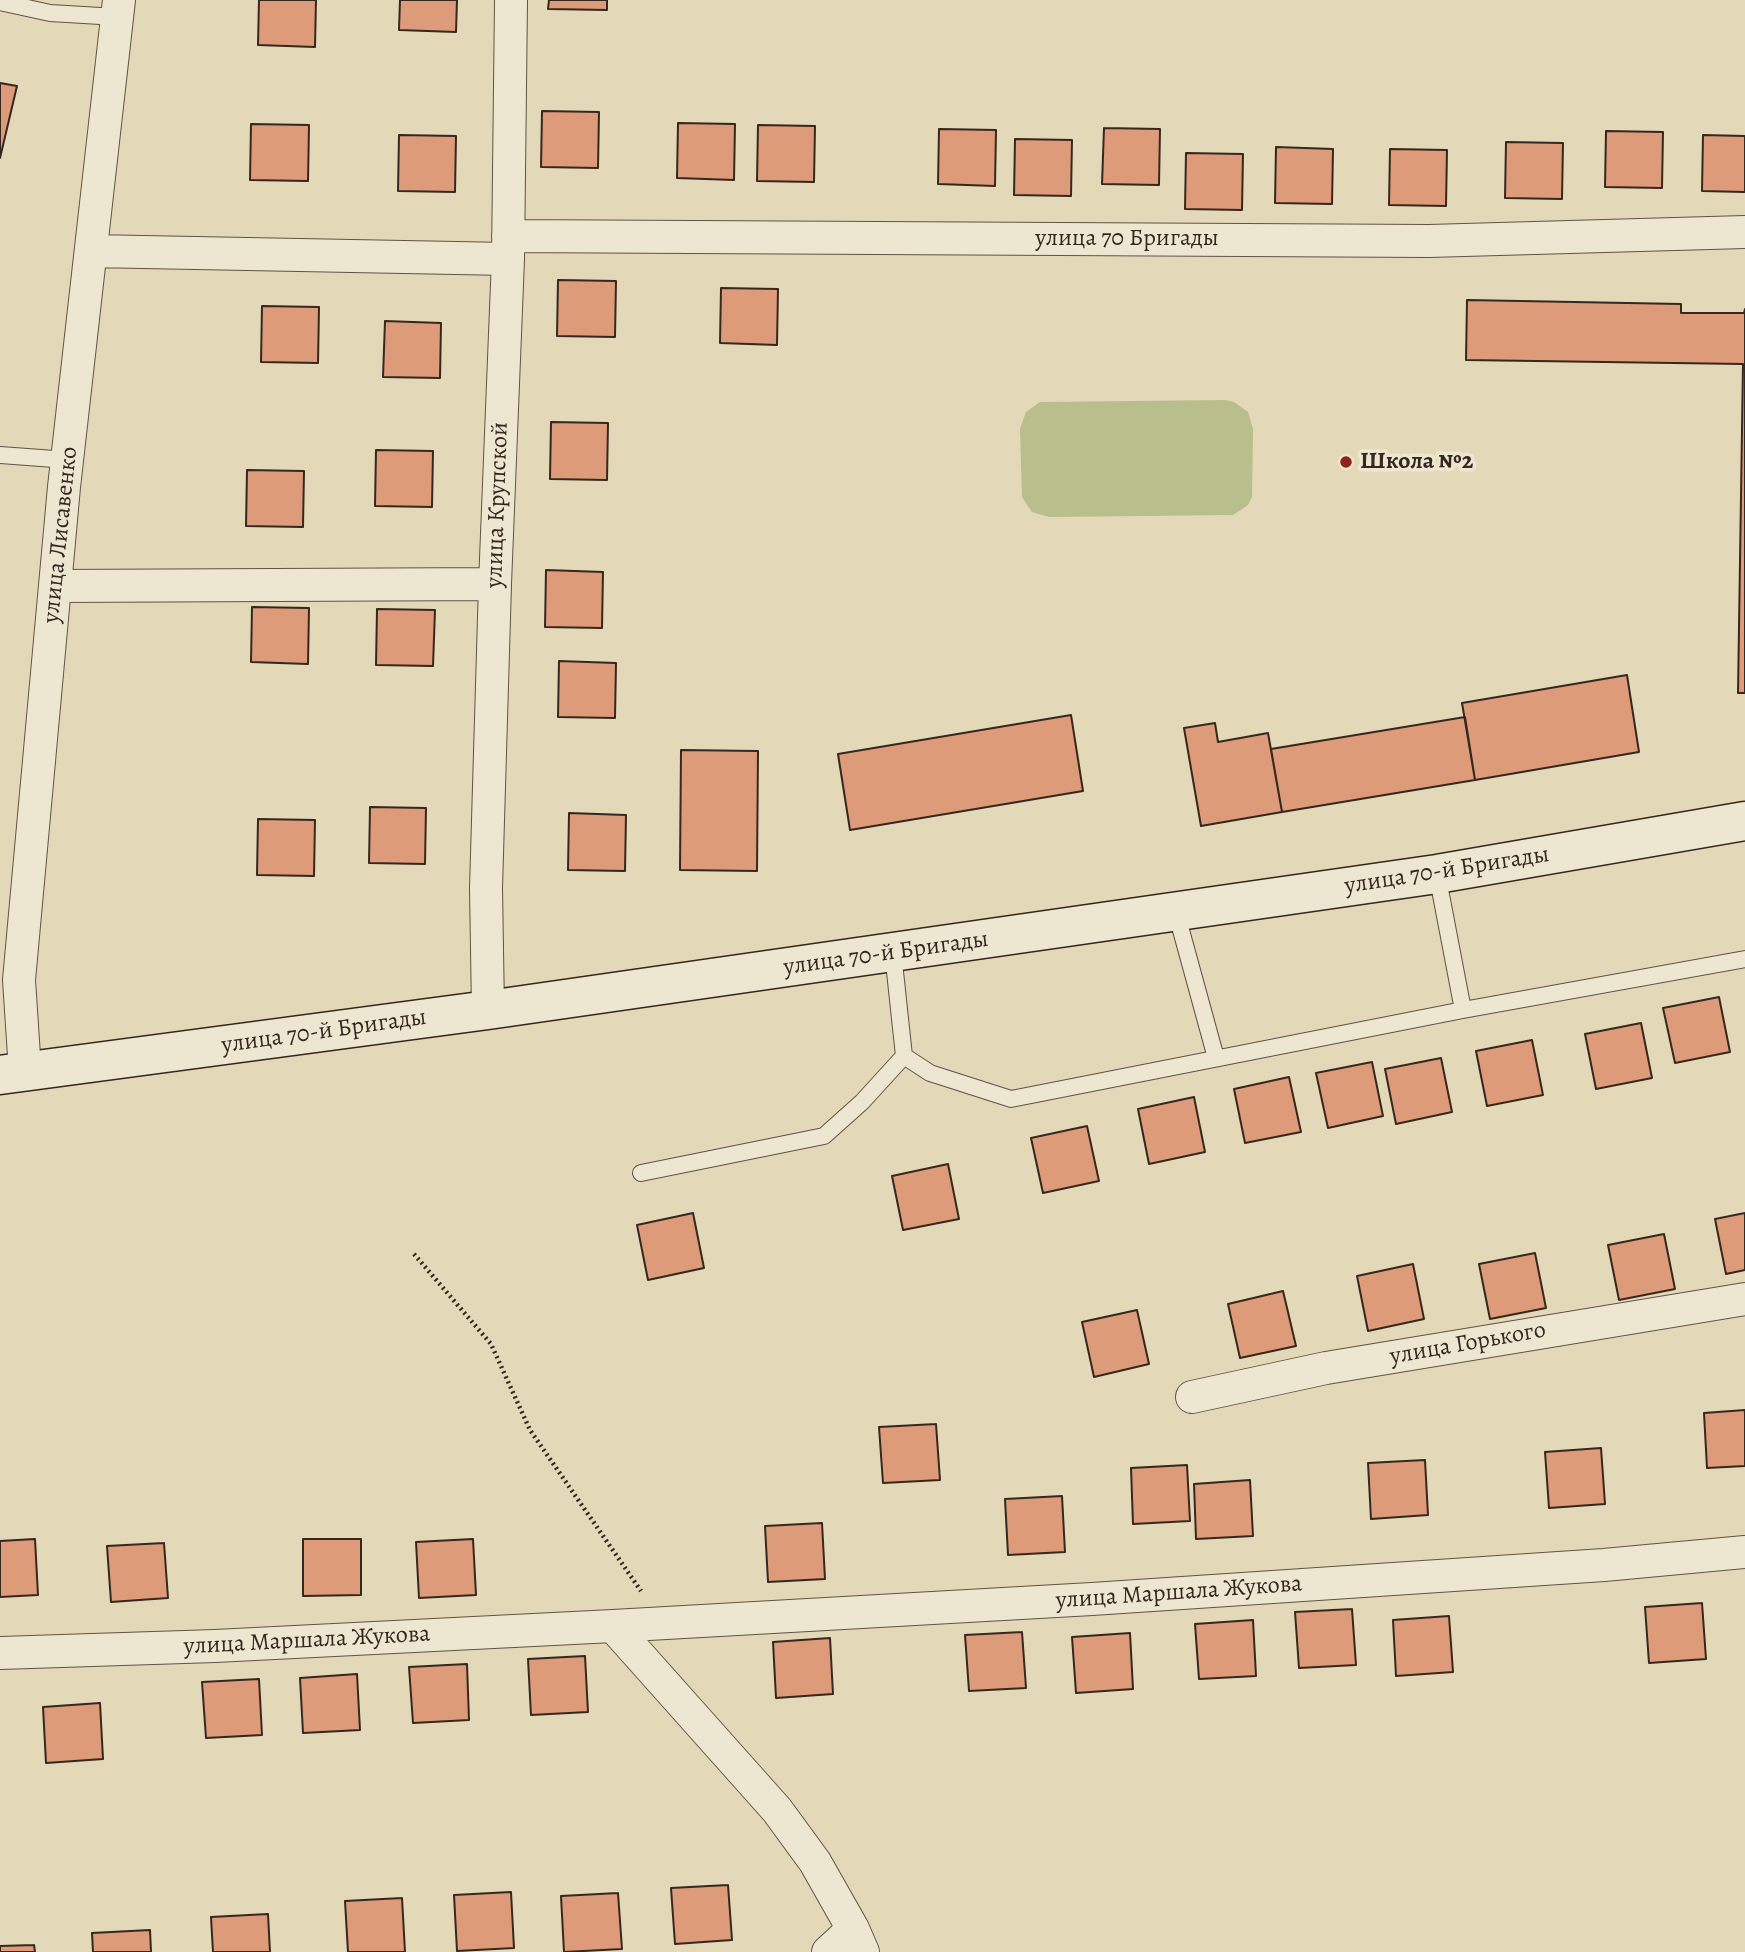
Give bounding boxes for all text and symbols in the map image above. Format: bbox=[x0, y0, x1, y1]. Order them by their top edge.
street label: улица 70 Бригады bbox=[1035, 225, 1219, 253]
street label: улица Крупской bbox=[481, 421, 515, 589]
street label: улица Лисавенко bbox=[37, 445, 85, 625]
place label: Школа №2 bbox=[1360, 448, 1473, 476]
marker: Школа №2 bbox=[1338, 454, 1354, 470]
street label: улица 70-й Бригады bbox=[1343, 841, 1551, 901]
street label: улица 70-й Бригады bbox=[782, 925, 990, 983]
street label: улица 70-й Бригады bbox=[220, 1003, 428, 1061]
street label: улица Горького bbox=[1388, 1316, 1548, 1372]
street label: улица Маршала Жукова bbox=[1055, 1570, 1303, 1616]
street label: улица Маршала Жукова bbox=[183, 1620, 431, 1662]

